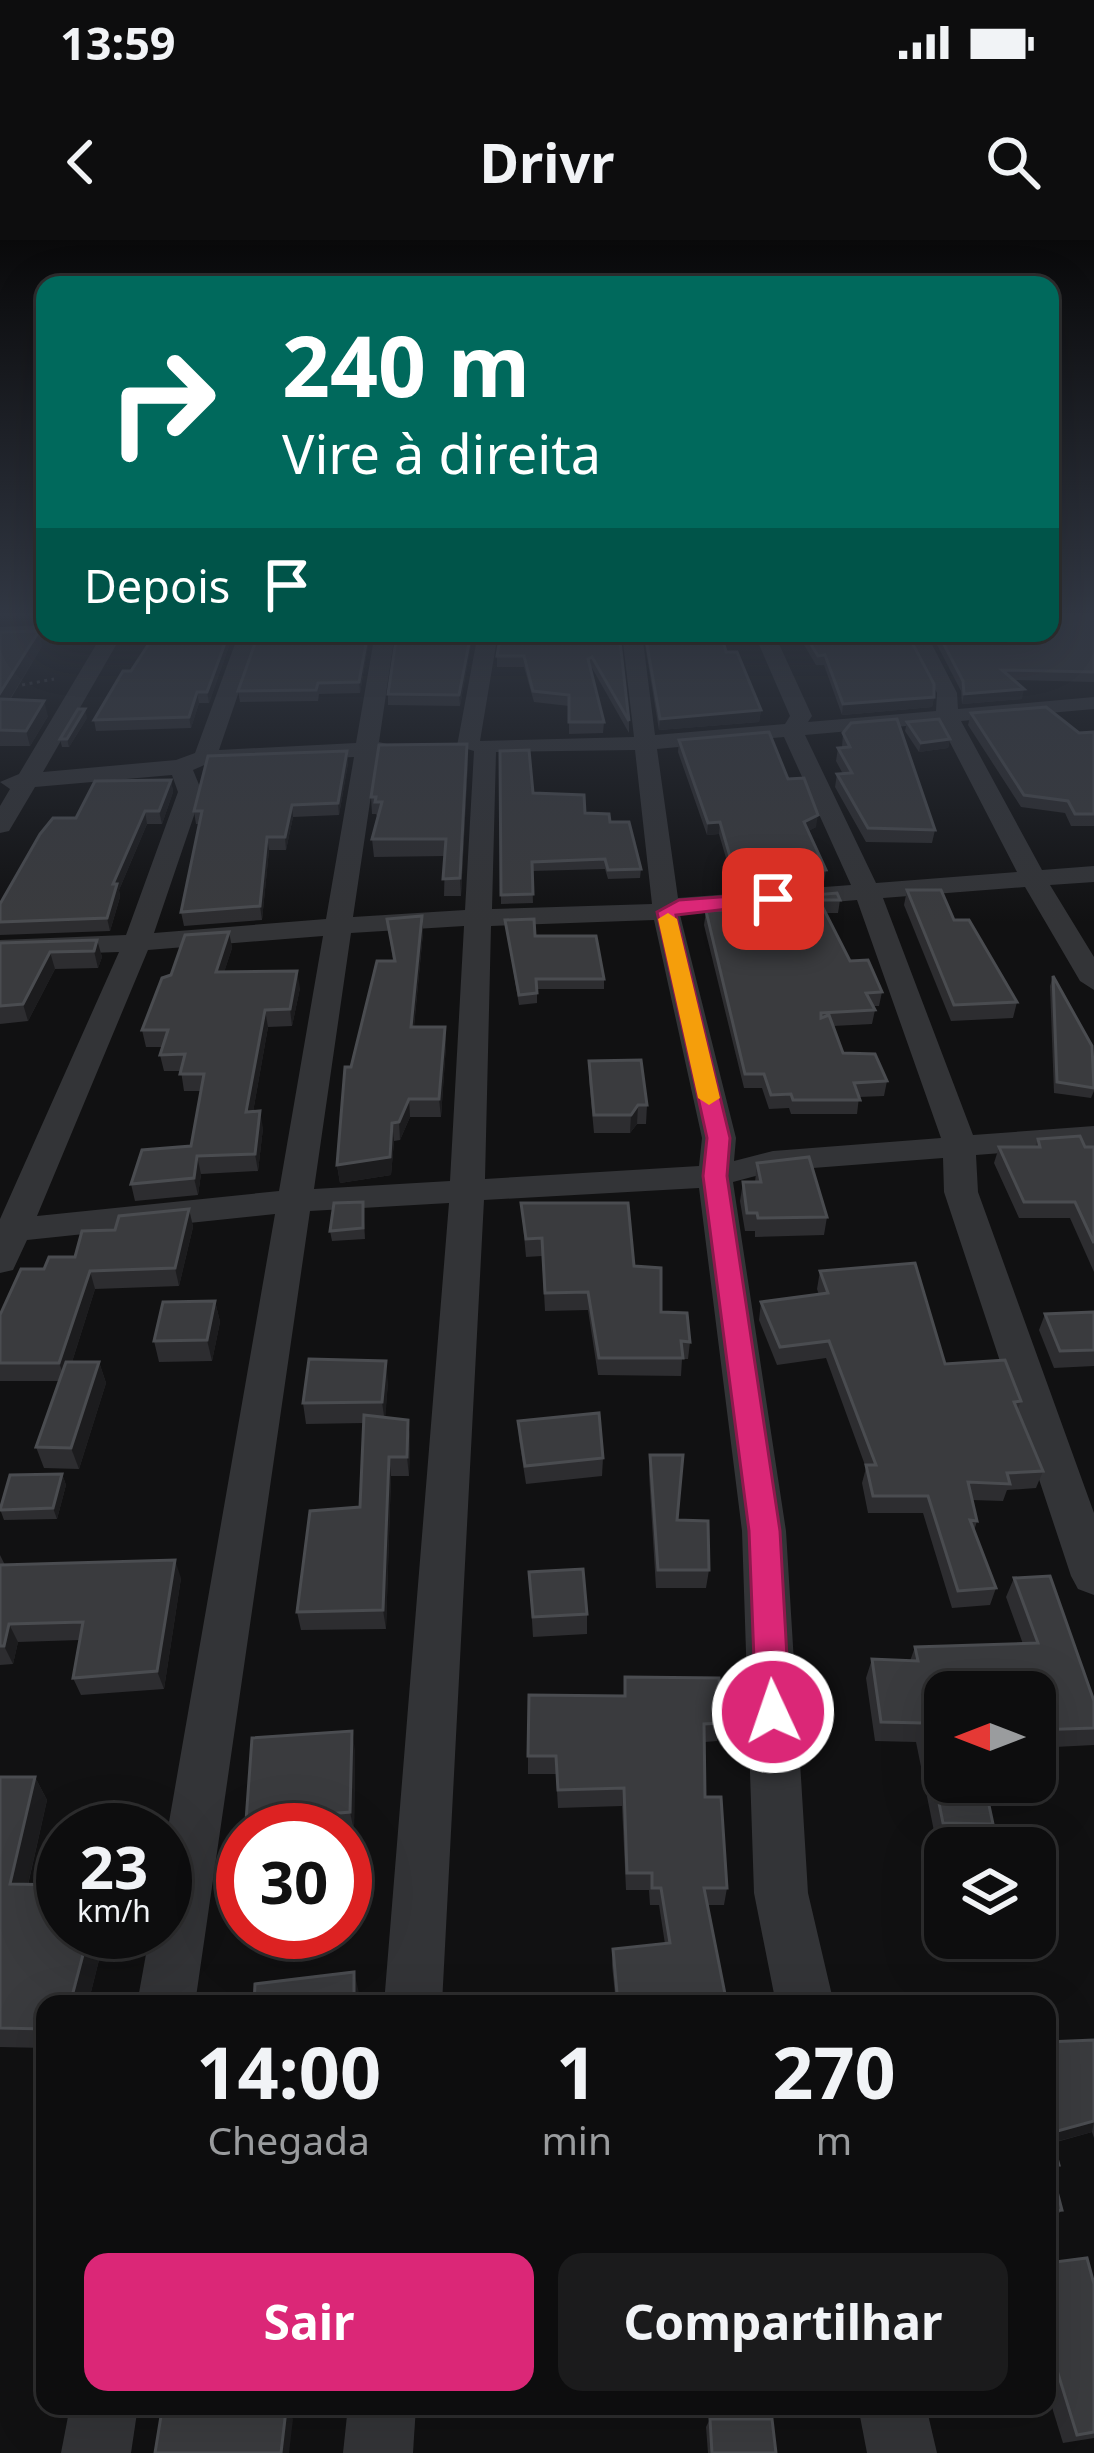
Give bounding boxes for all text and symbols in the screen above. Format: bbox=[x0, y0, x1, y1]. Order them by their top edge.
text: 13:59 bbox=[60, 12, 176, 73]
text: Drivr bbox=[480, 125, 614, 199]
icon: back bbox=[48, 129, 114, 195]
icon: search bbox=[980, 129, 1046, 195]
text: 240 m bbox=[282, 307, 530, 422]
icon: right bbox=[84, 324, 240, 480]
text: Vire à direita bbox=[282, 416, 601, 490]
icon: arrive bbox=[254, 552, 320, 618]
text: Depois bbox=[84, 555, 230, 616]
pin bbox=[722, 848, 824, 950]
icon: arrive bbox=[740, 866, 806, 932]
position arrow bbox=[710, 1649, 836, 1775]
north arrow bbox=[924, 1671, 1056, 1803]
map controls bbox=[924, 1671, 1056, 1959]
speed limit sign: 30 bbox=[216, 1803, 372, 1959]
text: 23 bbox=[80, 1825, 148, 1907]
button: layers bbox=[924, 1827, 1056, 1959]
text: km/h bbox=[77, 1890, 151, 1931]
text: 14:00 bbox=[196, 2022, 381, 2120]
text: 1 bbox=[556, 2022, 597, 2120]
text: 270 bbox=[772, 2022, 896, 2120]
text: Chegada bbox=[207, 2113, 370, 2166]
text: min bbox=[541, 2113, 612, 2166]
text: m bbox=[816, 2113, 852, 2166]
button: Sair bbox=[84, 2253, 534, 2391]
button: Compartilhar bbox=[558, 2253, 1008, 2391]

